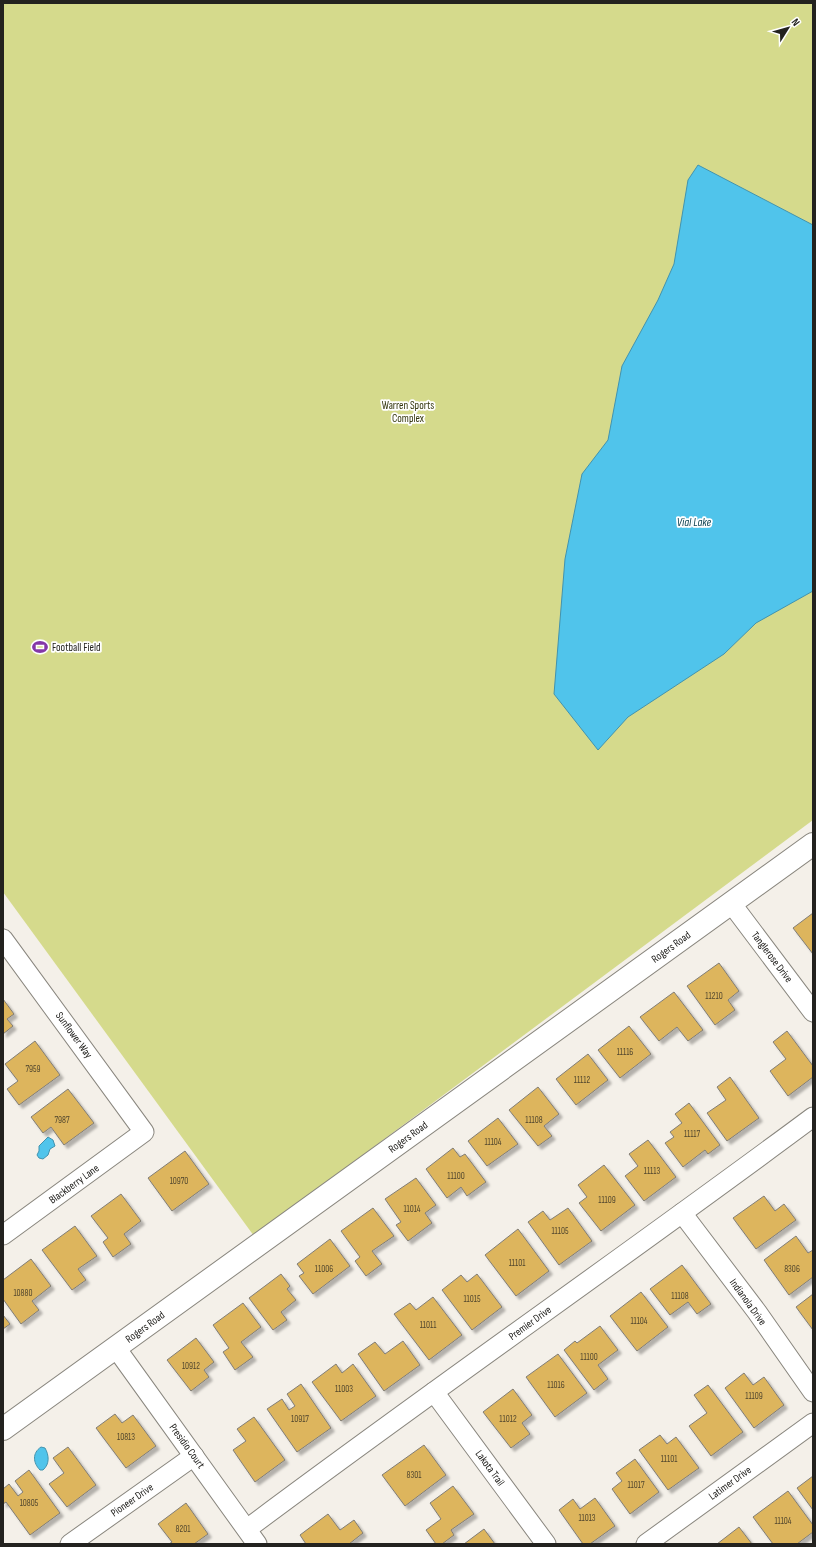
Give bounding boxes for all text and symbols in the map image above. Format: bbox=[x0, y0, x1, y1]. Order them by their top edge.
north arrow bbox=[768, 8, 808, 48]
text: N bbox=[789, 16, 803, 29]
park label: Warren Sports Complex bbox=[382, 399, 434, 425]
water label: Vial Lake bbox=[677, 515, 712, 530]
sports icon: Football Field bbox=[31, 638, 49, 656]
place label: Football Field bbox=[52, 641, 101, 654]
street label: Rogers Road bbox=[649, 928, 693, 966]
street label: Tanglerose Drive bbox=[749, 929, 795, 985]
house number: 11210 bbox=[705, 991, 723, 1002]
street label: Sunflower Way bbox=[53, 1009, 96, 1061]
house number: 11116 bbox=[617, 1047, 633, 1058]
house number: 7959 bbox=[25, 1064, 41, 1075]
house number: 11112 bbox=[574, 1075, 590, 1086]
house number: 7987 bbox=[54, 1115, 70, 1126]
house number: 11108 bbox=[525, 1115, 543, 1126]
street label: Rogers Road bbox=[386, 1118, 430, 1156]
house number: 11117 bbox=[684, 1129, 700, 1140]
house number: 11104 bbox=[484, 1137, 502, 1148]
street label: Blackberry Lane bbox=[46, 1162, 102, 1206]
house number: 11113 bbox=[644, 1166, 660, 1177]
house number: 11100 bbox=[447, 1171, 465, 1182]
house number: 10970 bbox=[170, 1176, 188, 1187]
house number: 11109 bbox=[598, 1195, 616, 1206]
house number: 11014 bbox=[403, 1204, 421, 1215]
house number: 11105 bbox=[551, 1226, 569, 1237]
house number: 11101 bbox=[509, 1258, 526, 1269]
house number: 11006 bbox=[315, 1264, 333, 1275]
house number: 8306 bbox=[784, 1264, 800, 1275]
street label: Indianola Drive bbox=[727, 1276, 769, 1328]
house number: 10880 bbox=[13, 1288, 33, 1299]
house number: 11108 bbox=[671, 1291, 689, 1302]
house number: 11015 bbox=[463, 1294, 481, 1305]
street label: Premier Drive bbox=[506, 1303, 554, 1343]
street label: Rogers Road bbox=[123, 1308, 167, 1346]
house number: 11104 bbox=[630, 1316, 648, 1327]
house number: 11011 bbox=[420, 1320, 437, 1331]
house number: 11100 bbox=[580, 1352, 598, 1363]
house number: 10912 bbox=[182, 1361, 200, 1372]
house number: 11016 bbox=[547, 1380, 565, 1391]
house number: 11003 bbox=[335, 1384, 353, 1395]
house number: 11109 bbox=[745, 1391, 763, 1402]
house number: 10917 bbox=[291, 1414, 309, 1425]
house number: 11012 bbox=[499, 1414, 517, 1425]
street label: Presidio Court bbox=[166, 1421, 208, 1471]
house number: 10813 bbox=[117, 1432, 135, 1443]
street label: Lakota Trail bbox=[473, 1448, 507, 1488]
house number: 11101 bbox=[661, 1454, 678, 1465]
street label: Latimer Drive bbox=[706, 1463, 754, 1503]
house number: 8301 bbox=[407, 1470, 422, 1481]
house number: 11017 bbox=[627, 1480, 645, 1491]
street label: Pioneer Drive bbox=[108, 1481, 156, 1519]
house number: 10805 bbox=[20, 1498, 39, 1509]
house number: 11013 bbox=[578, 1513, 596, 1524]
house number: 11104 bbox=[774, 1516, 792, 1527]
house number: 8201 bbox=[176, 1524, 191, 1535]

